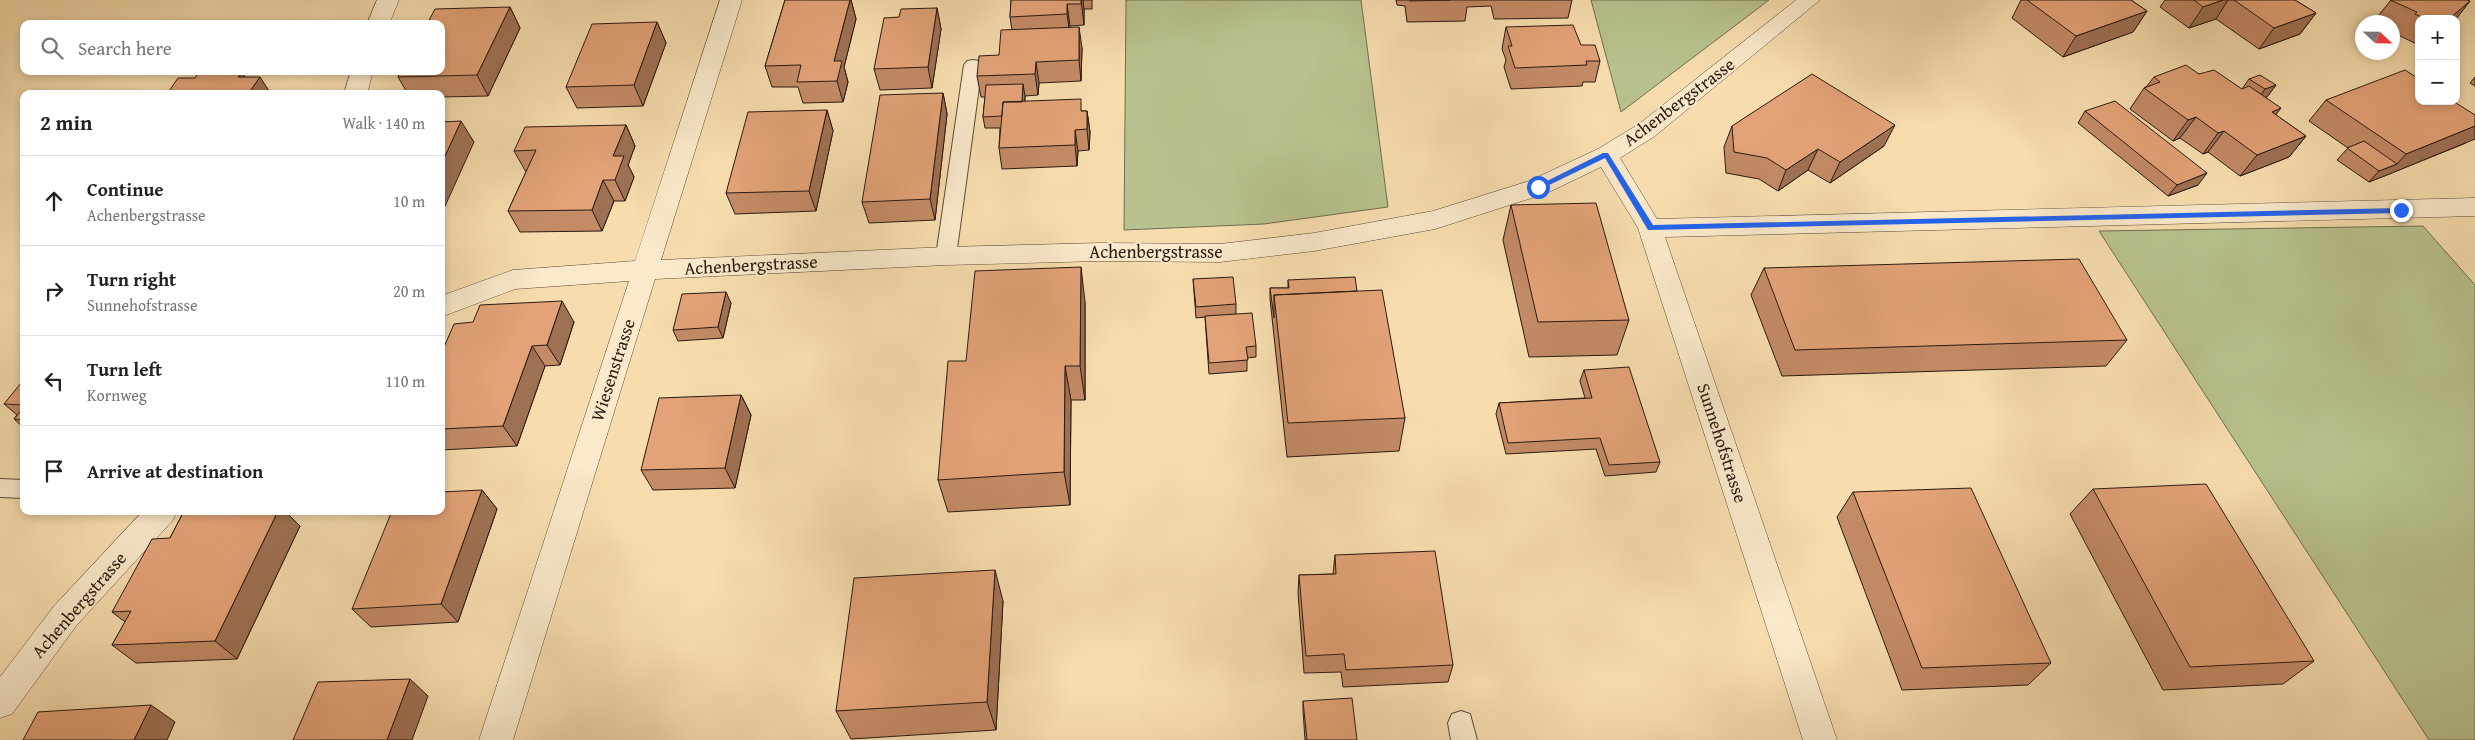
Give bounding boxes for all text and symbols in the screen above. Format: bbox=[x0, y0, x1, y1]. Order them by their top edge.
north arrow bbox=[2355, 15, 2400, 60]
map controls bbox=[2415, 15, 2460, 105]
button: + bbox=[2415, 15, 2460, 60]
search box bbox=[20, 20, 445, 75]
icon: search bbox=[38, 34, 66, 62]
text: Search here bbox=[78, 34, 172, 62]
street label: Achenbergstrasse bbox=[1617, 51, 1740, 153]
button: − bbox=[2415, 60, 2460, 105]
text: 2 min bbox=[40, 107, 92, 138]
text: Walk · 140 m bbox=[342, 111, 425, 135]
text: Continue bbox=[87, 175, 164, 203]
route start bbox=[1527, 176, 1550, 199]
icon: ahead bbox=[40, 187, 68, 215]
text: 10 m bbox=[393, 189, 425, 213]
route end bbox=[2390, 199, 2413, 222]
text: Achenbergstrasse bbox=[87, 203, 206, 227]
street label: Achenbergstrasse bbox=[1089, 238, 1223, 265]
street label: Achenbergstrasse bbox=[684, 248, 818, 281]
text: Turn right bbox=[87, 265, 176, 293]
icon: right bbox=[40, 277, 68, 305]
text: 20 m bbox=[393, 279, 425, 303]
text: Sunnehofstrasse bbox=[87, 293, 197, 317]
street label: Wiesenstrasse bbox=[583, 315, 642, 425]
text: Turn left bbox=[87, 355, 162, 383]
icon: left bbox=[40, 367, 68, 395]
text: 110 m bbox=[385, 369, 425, 393]
street label: Sunnehofstrasse bbox=[1690, 380, 1755, 506]
text: Kornweg bbox=[87, 383, 147, 407]
icon: arrive bbox=[40, 457, 68, 485]
text: Arrive at destination bbox=[87, 457, 263, 485]
street label: Achenbergstrasse bbox=[25, 545, 133, 664]

